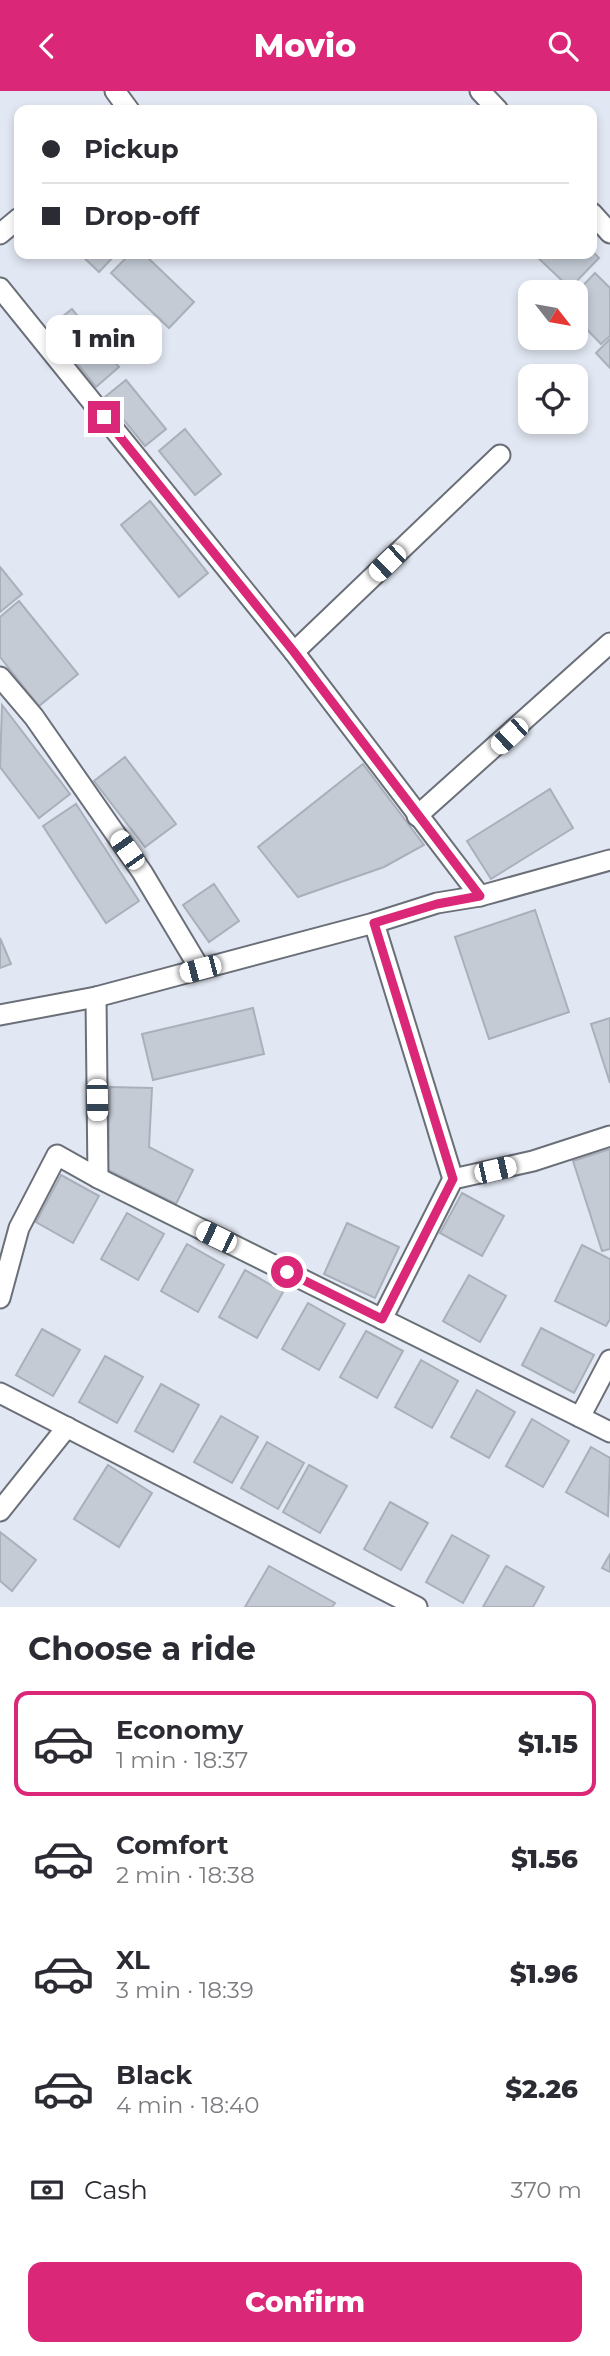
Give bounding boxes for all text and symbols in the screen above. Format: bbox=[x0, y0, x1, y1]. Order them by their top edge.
text: Movio bbox=[254, 26, 356, 65]
icon: back bbox=[28, 27, 66, 65]
icon: search bbox=[544, 27, 582, 65]
text: Pickup bbox=[84, 133, 179, 165]
text: Drop-off bbox=[84, 200, 199, 232]
north arrow bbox=[518, 280, 588, 350]
map controls bbox=[518, 280, 588, 434]
callout: 1 min bbox=[46, 315, 162, 365]
text: 1 min bbox=[72, 325, 136, 353]
button: locate bbox=[518, 364, 588, 434]
route end bbox=[88, 401, 120, 433]
car bbox=[365, 541, 410, 585]
car bbox=[487, 714, 532, 758]
car bbox=[107, 827, 148, 873]
car bbox=[177, 953, 224, 985]
car bbox=[87, 1079, 108, 1121]
car bbox=[473, 1155, 518, 1185]
car bbox=[193, 1218, 240, 1256]
route start bbox=[271, 1256, 303, 1288]
text: Choose a ride bbox=[28, 1629, 256, 1668]
icon: car bbox=[32, 1712, 95, 1775]
text: Economy bbox=[116, 1714, 243, 1746]
text: $1.15 bbox=[518, 1728, 578, 1760]
text: 1 min · 18:37 bbox=[116, 1746, 248, 1774]
icon: car bbox=[32, 1827, 95, 1890]
text: Comfort bbox=[116, 1829, 228, 1861]
text: $1.56 bbox=[511, 1843, 578, 1875]
text: 2 min · 18:38 bbox=[116, 1861, 255, 1889]
icon: car bbox=[32, 1942, 95, 2005]
text: XL bbox=[116, 1944, 150, 1976]
text: $1.96 bbox=[510, 1958, 578, 1990]
text: 3 min · 18:39 bbox=[116, 1976, 254, 2004]
icon: car bbox=[32, 2057, 95, 2120]
text: Black bbox=[116, 2059, 192, 2091]
text: $2.26 bbox=[505, 2073, 578, 2105]
text: 4 min · 18:40 bbox=[116, 2091, 260, 2119]
icon: cash bbox=[28, 2171, 66, 2209]
text: Cash bbox=[84, 2174, 148, 2206]
text: 370 m bbox=[511, 2176, 582, 2204]
button: Confirm bbox=[28, 2262, 582, 2342]

